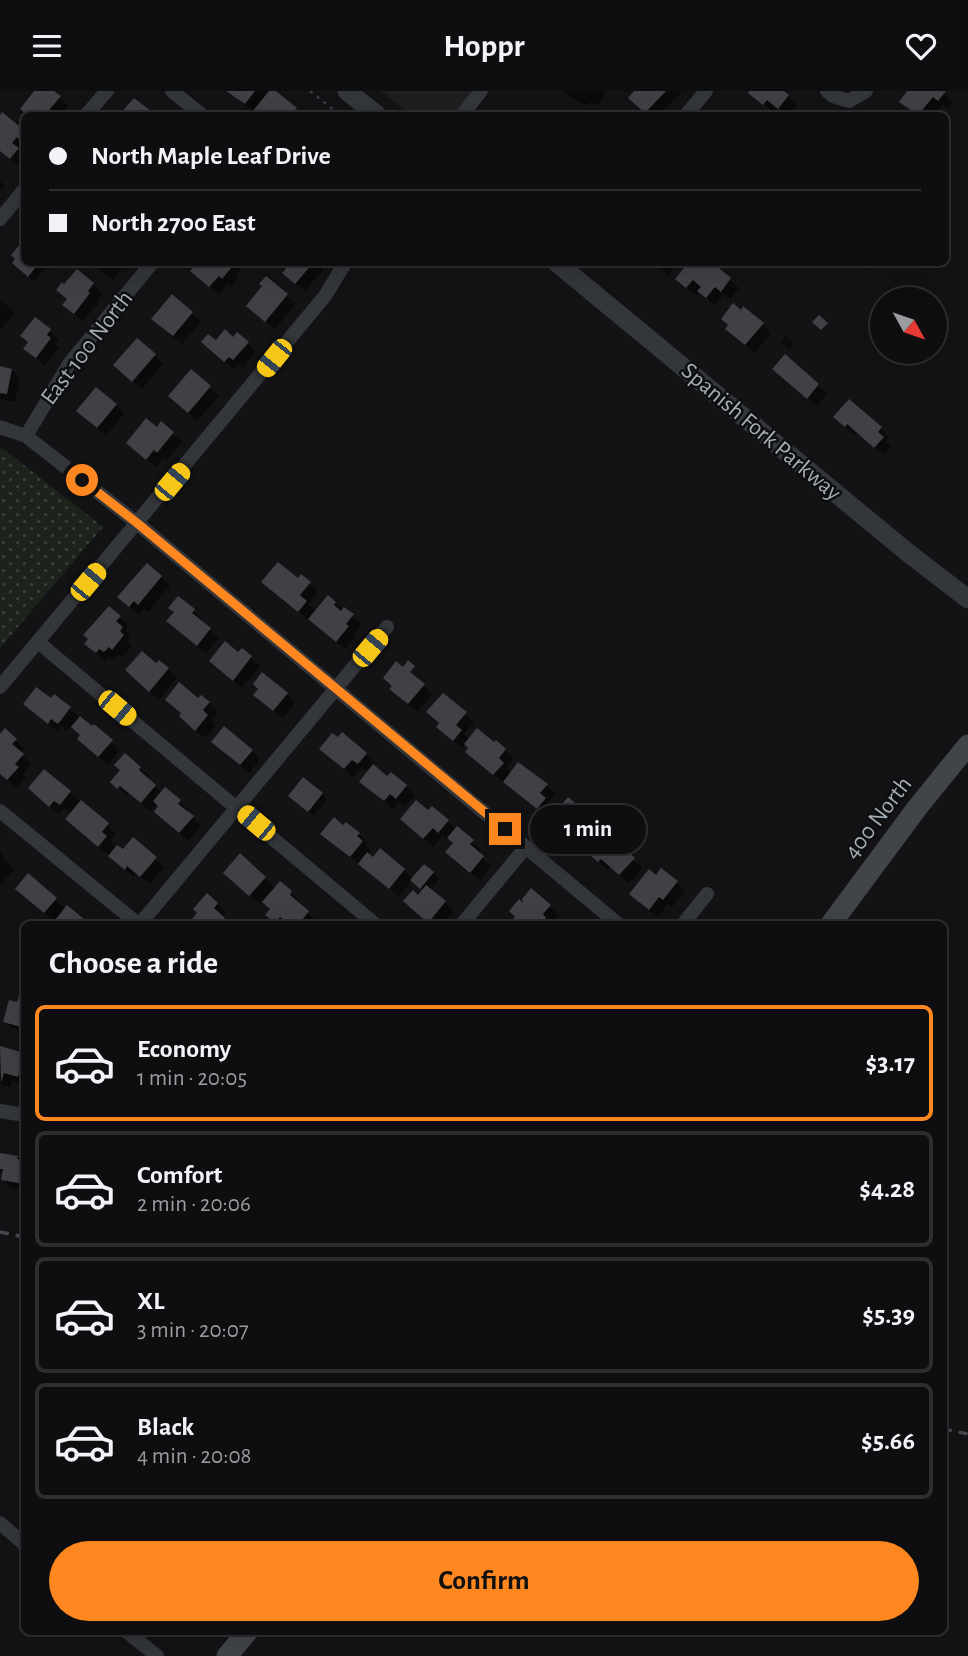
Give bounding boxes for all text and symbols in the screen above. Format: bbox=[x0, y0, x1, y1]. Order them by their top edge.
icon: menu bbox=[28, 27, 66, 65]
icon: heart bbox=[902, 27, 940, 65]
text: Hoppr bbox=[443, 30, 525, 62]
text: North Maple Leaf Drive bbox=[91, 143, 331, 169]
text: North 2700 East bbox=[91, 210, 256, 236]
street label: East 100 North bbox=[37, 287, 137, 409]
north arrow bbox=[870, 287, 947, 364]
map controls bbox=[870, 287, 947, 364]
car bbox=[253, 335, 296, 381]
street label: Spanish Fork Parkway bbox=[677, 359, 845, 505]
car bbox=[151, 459, 194, 505]
route start bbox=[66, 464, 98, 496]
car bbox=[67, 559, 110, 605]
car bbox=[349, 625, 392, 671]
car bbox=[95, 686, 140, 730]
street label: 400 North bbox=[839, 772, 917, 864]
car bbox=[234, 801, 279, 845]
callout: 1 min bbox=[530, 805, 645, 853]
route end bbox=[489, 813, 521, 845]
text: 1 min bbox=[564, 818, 612, 841]
text: Choose a ride bbox=[49, 947, 218, 979]
icon: car bbox=[53, 1032, 116, 1095]
text: Economy bbox=[137, 1036, 231, 1062]
text: $3.17 bbox=[866, 1050, 915, 1076]
text: 1 min · 20:05 bbox=[137, 1067, 247, 1090]
icon: car bbox=[53, 1158, 116, 1221]
text: Comfort bbox=[137, 1162, 222, 1188]
text: $4.28 bbox=[859, 1176, 915, 1202]
text: 2 min · 20:06 bbox=[137, 1193, 251, 1216]
icon: car bbox=[53, 1284, 116, 1347]
text: XL bbox=[137, 1288, 164, 1314]
text: $5.39 bbox=[862, 1302, 915, 1328]
text: 3 min · 20:07 bbox=[137, 1319, 249, 1342]
icon: car bbox=[53, 1410, 116, 1473]
text: Black bbox=[137, 1414, 194, 1440]
text: $5.66 bbox=[861, 1428, 915, 1454]
text: 4 min · 20:08 bbox=[137, 1445, 251, 1468]
button: Confirm bbox=[49, 1541, 919, 1621]

